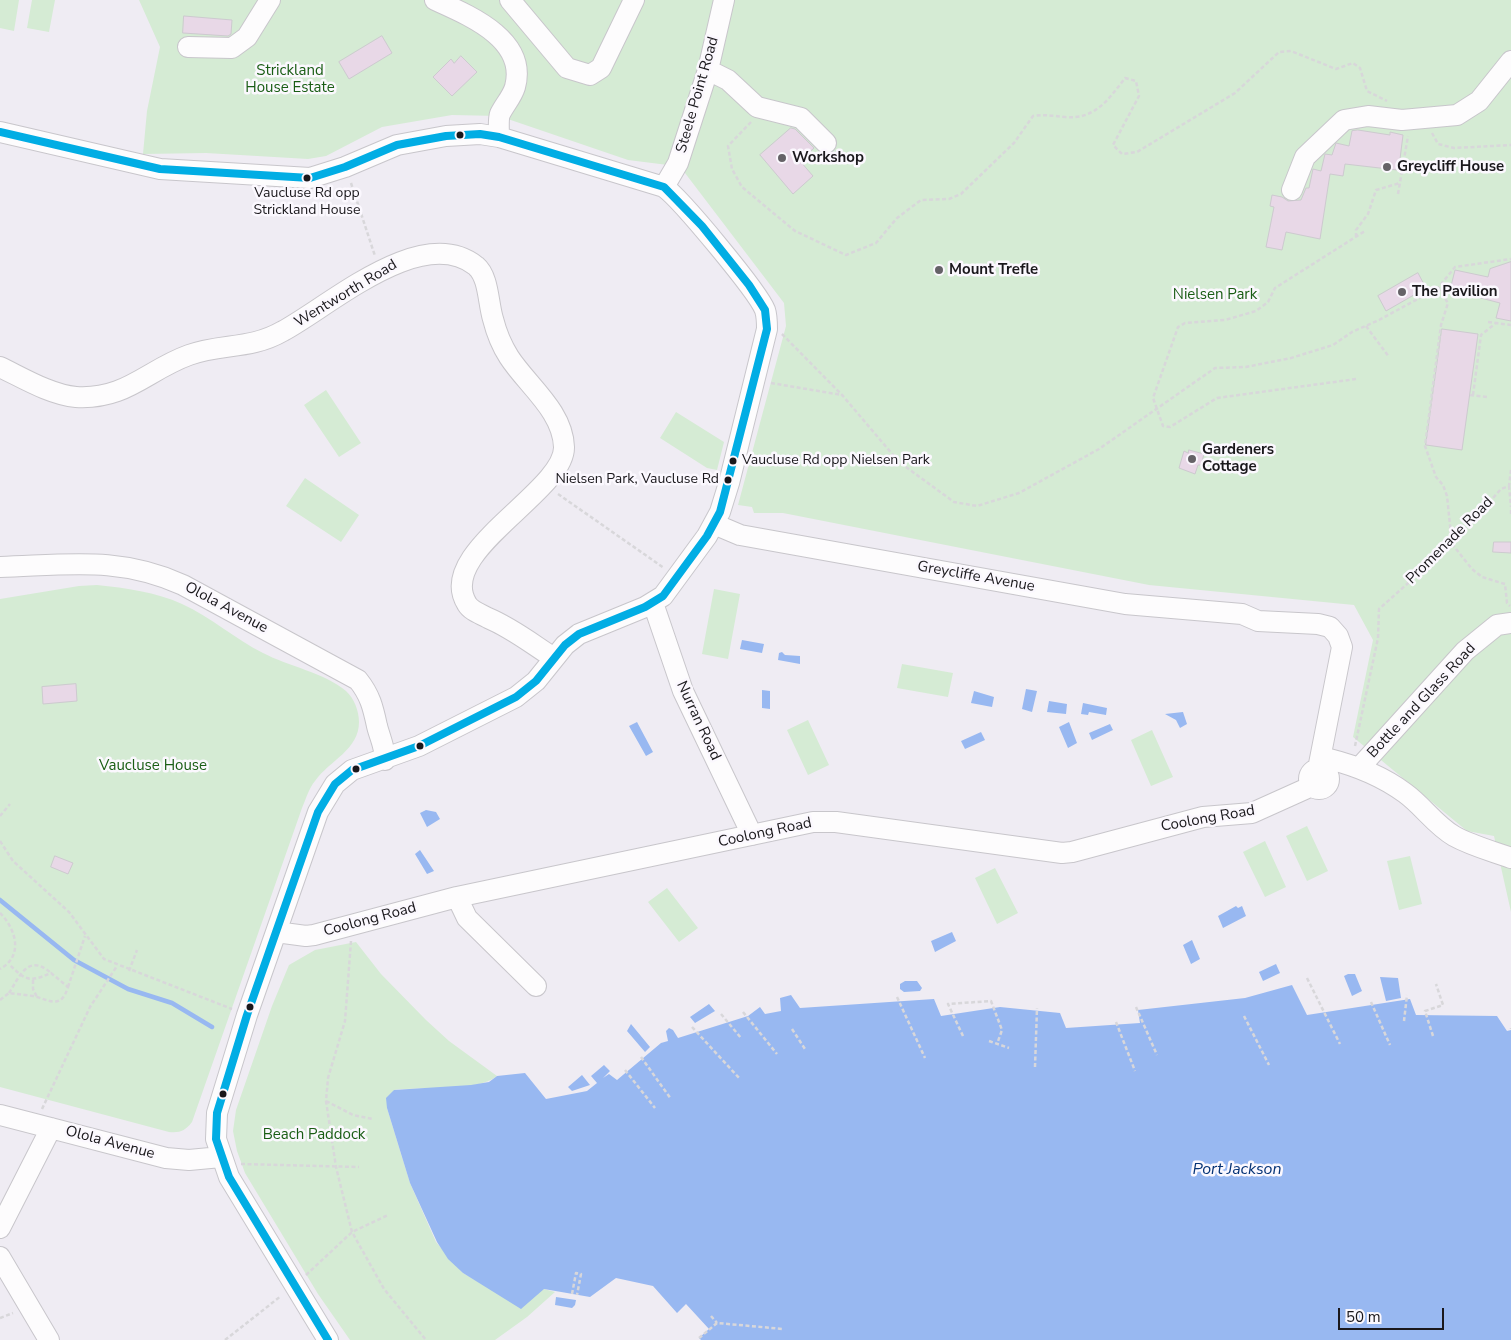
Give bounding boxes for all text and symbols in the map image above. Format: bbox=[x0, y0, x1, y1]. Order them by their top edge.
street label: Steele Point Road bbox=[673, 35, 723, 155]
park label: Strickland House Estate bbox=[245, 62, 335, 97]
unlabelled marker bbox=[455, 130, 465, 140]
place label: Workshop bbox=[792, 149, 864, 167]
marker: Workshop bbox=[776, 152, 788, 164]
place label: Greycliff House bbox=[1397, 158, 1504, 176]
marker: Greycliff House bbox=[1381, 161, 1393, 173]
marker: Vaucluse Rd opp Strickland House bbox=[302, 173, 312, 183]
place label: Vaucluse Rd opp Strickland House bbox=[254, 186, 360, 218]
street label: Wentworth Road bbox=[291, 256, 401, 332]
place label: Mount Trefle bbox=[949, 261, 1038, 279]
marker: Mount Trefle bbox=[933, 264, 945, 276]
place label: The Pavilion bbox=[1412, 283, 1498, 301]
park label: Nielsen Park bbox=[1173, 286, 1257, 304]
marker: The Pavilion bbox=[1396, 286, 1408, 298]
place label: Gardeners Cottage bbox=[1202, 441, 1274, 476]
place label: Vaucluse Rd opp Nielsen Park bbox=[742, 453, 930, 469]
marker: Gardeners Cottage bbox=[1186, 453, 1198, 465]
marker: Vaucluse Rd opp Nielsen Park bbox=[728, 456, 738, 466]
place label: Nielsen Park, Vaucluse Rd bbox=[555, 472, 719, 488]
marker: Nielsen Park, Vaucluse Rd bbox=[723, 475, 733, 485]
street label: Promenade Road bbox=[1403, 494, 1497, 588]
street label: Greycliffe Avenue bbox=[916, 558, 1036, 596]
street label: Olola Avenue bbox=[181, 579, 271, 637]
street label: Bottle and Glass Road bbox=[1364, 640, 1480, 762]
street label: Nurran Road bbox=[672, 678, 724, 764]
unlabelled marker bbox=[415, 741, 425, 751]
park label: Vaucluse House bbox=[99, 757, 207, 775]
unlabelled marker bbox=[351, 764, 361, 774]
street label: Coolong Road bbox=[1160, 802, 1256, 836]
street label: Coolong Road bbox=[717, 814, 813, 852]
street label: Coolong Road bbox=[322, 899, 418, 941]
unlabelled marker bbox=[245, 1002, 255, 1012]
unlabelled marker bbox=[218, 1089, 228, 1099]
street label: Olola Avenue bbox=[63, 1122, 157, 1164]
park label: Beach Paddock bbox=[263, 1126, 365, 1144]
water label: Port Jackson bbox=[1192, 1160, 1282, 1180]
scale bar bbox=[1341, 1298, 1447, 1330]
text: 50 m bbox=[1346, 1307, 1381, 1327]

